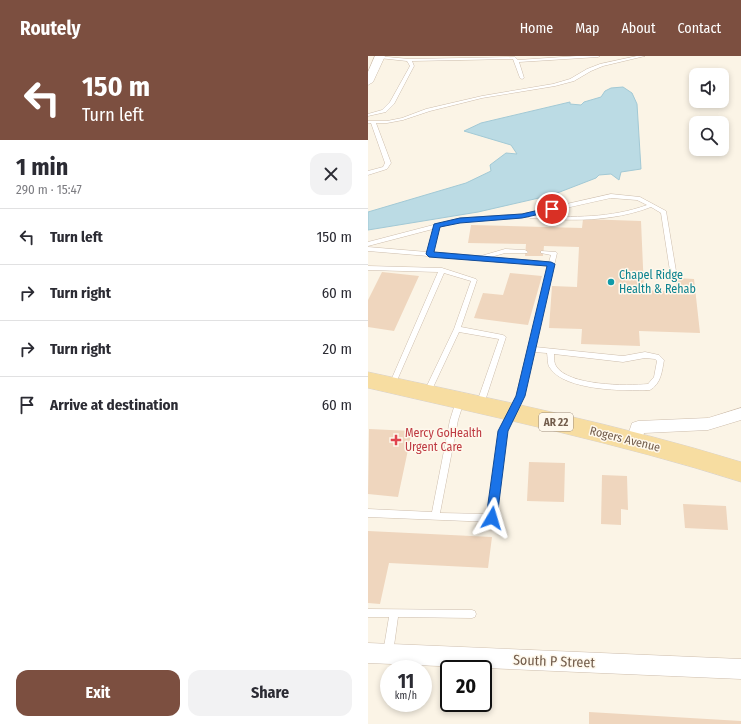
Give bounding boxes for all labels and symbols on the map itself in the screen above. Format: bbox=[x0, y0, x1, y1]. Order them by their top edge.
pin bbox=[535, 192, 569, 226]
place label: Chapel Ridge Health & Rehab bbox=[619, 268, 696, 296]
marker: Chapel Ridge Health & Rehab bbox=[606, 277, 616, 287]
road number: AR 22 bbox=[539, 413, 573, 431]
street label: Rogers Avenue bbox=[588, 423, 662, 455]
place label: Mercy GoHealth Urgent Care bbox=[405, 426, 482, 454]
marker: Mercy GoHealth Urgent Care bbox=[390, 434, 402, 446]
position arrow bbox=[471, 497, 513, 539]
street label: South P Street bbox=[513, 652, 596, 671]
speed limit sign: 20 bbox=[440, 660, 492, 712]

